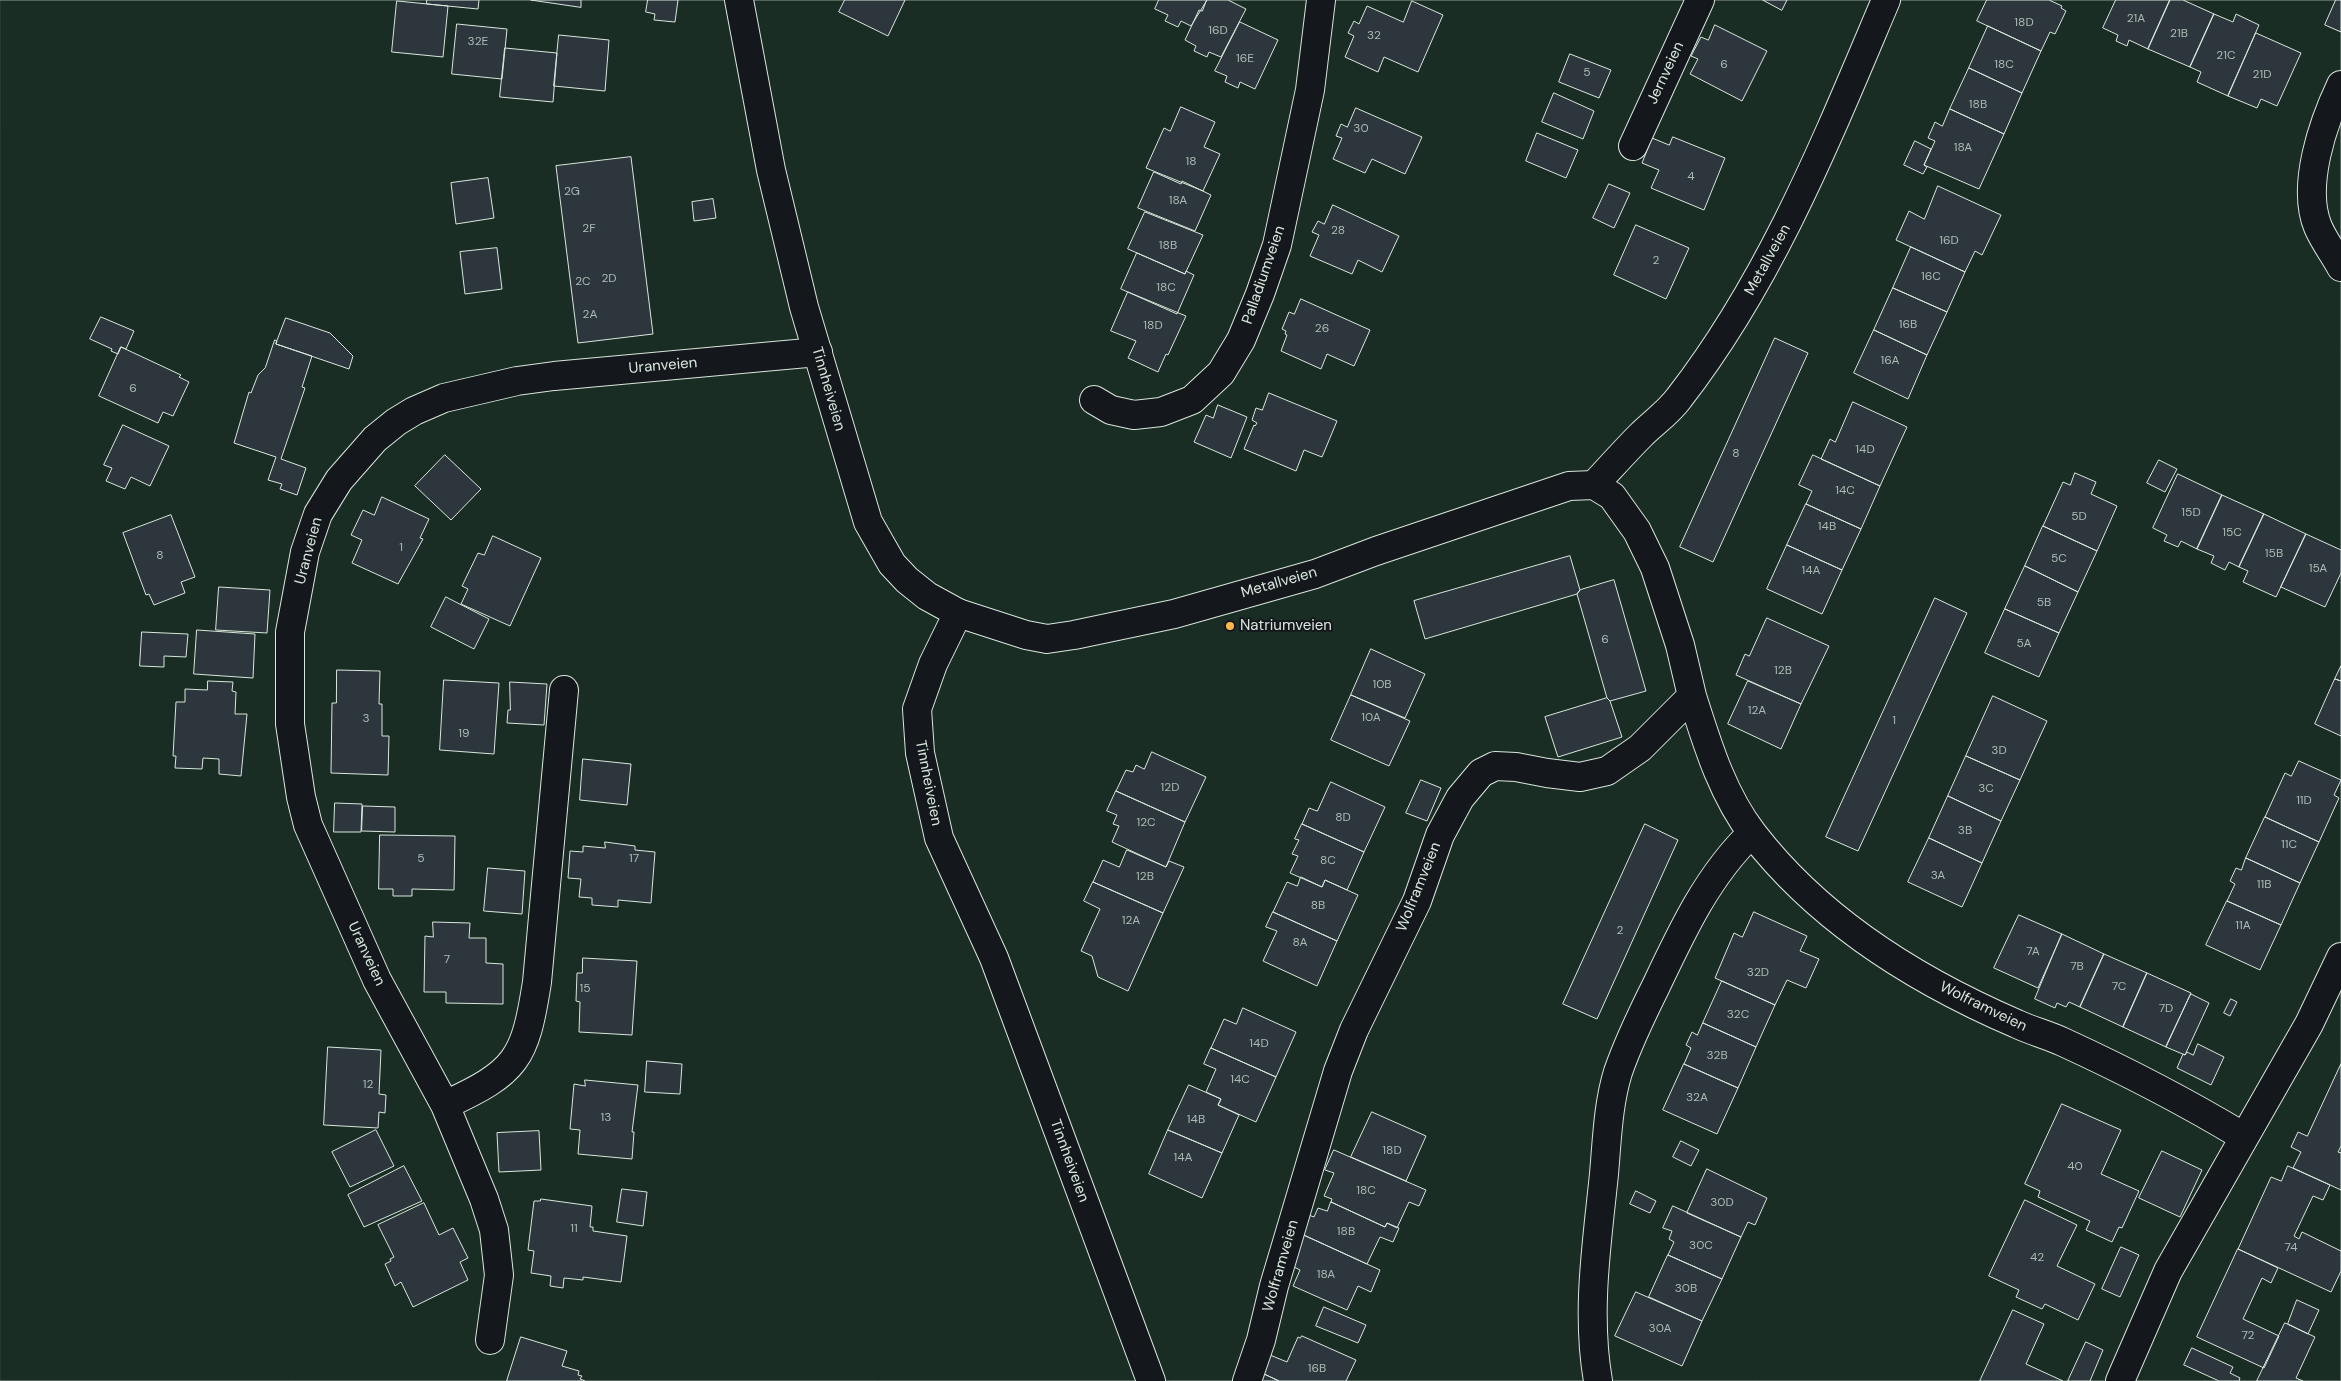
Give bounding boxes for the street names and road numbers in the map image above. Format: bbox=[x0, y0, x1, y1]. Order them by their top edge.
street label: Jernveien bbox=[1644, 39, 1688, 107]
street label: Metallveien bbox=[1741, 221, 1795, 299]
street label: Palladiumveien bbox=[1239, 223, 1289, 327]
street label: Tinnheiveien bbox=[807, 345, 849, 433]
street label: Uranveien bbox=[628, 354, 698, 378]
street label: Uranveien bbox=[291, 515, 327, 587]
street label: Metallveien bbox=[1239, 564, 1319, 602]
street label: Tinnheiveien bbox=[911, 739, 945, 827]
street label: Wolframveien bbox=[1393, 840, 1445, 934]
street label: Uranveien bbox=[343, 919, 389, 989]
street label: Wolframveien bbox=[1936, 978, 2030, 1036]
street label: Tinnheiveien bbox=[1046, 1117, 1092, 1205]
street label: Wolframveien bbox=[1259, 1218, 1303, 1314]

